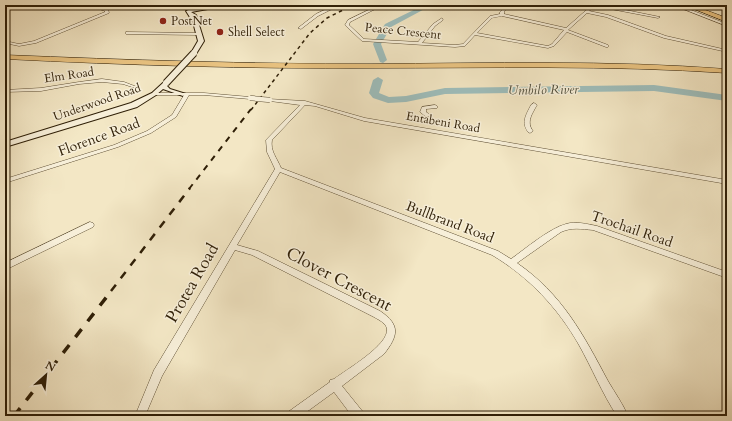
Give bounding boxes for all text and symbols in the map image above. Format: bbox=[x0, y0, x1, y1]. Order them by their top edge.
place label: PostNet bbox=[171, 13, 212, 29]
marker: PostNet bbox=[158, 16, 168, 26]
street label: Peace Crescent bbox=[364, 19, 442, 43]
place label: Shell Select bbox=[228, 24, 285, 40]
marker: Shell Select bbox=[215, 27, 225, 37]
street label: Elm Road bbox=[43, 63, 96, 86]
street label: Underwood Road bbox=[51, 79, 143, 124]
water label: Umbilo River bbox=[508, 80, 579, 100]
street label: Entabeni Road bbox=[405, 108, 482, 136]
street label: Florence Road bbox=[55, 113, 143, 161]
street label: Bullbrand Road bbox=[403, 196, 497, 248]
street label: Trochail Road bbox=[589, 206, 676, 252]
street label: Protea Road bbox=[160, 239, 224, 327]
street label: Clover Crescent bbox=[282, 241, 396, 317]
north arrow bbox=[26, 355, 66, 395]
text: N bbox=[43, 358, 58, 376]

